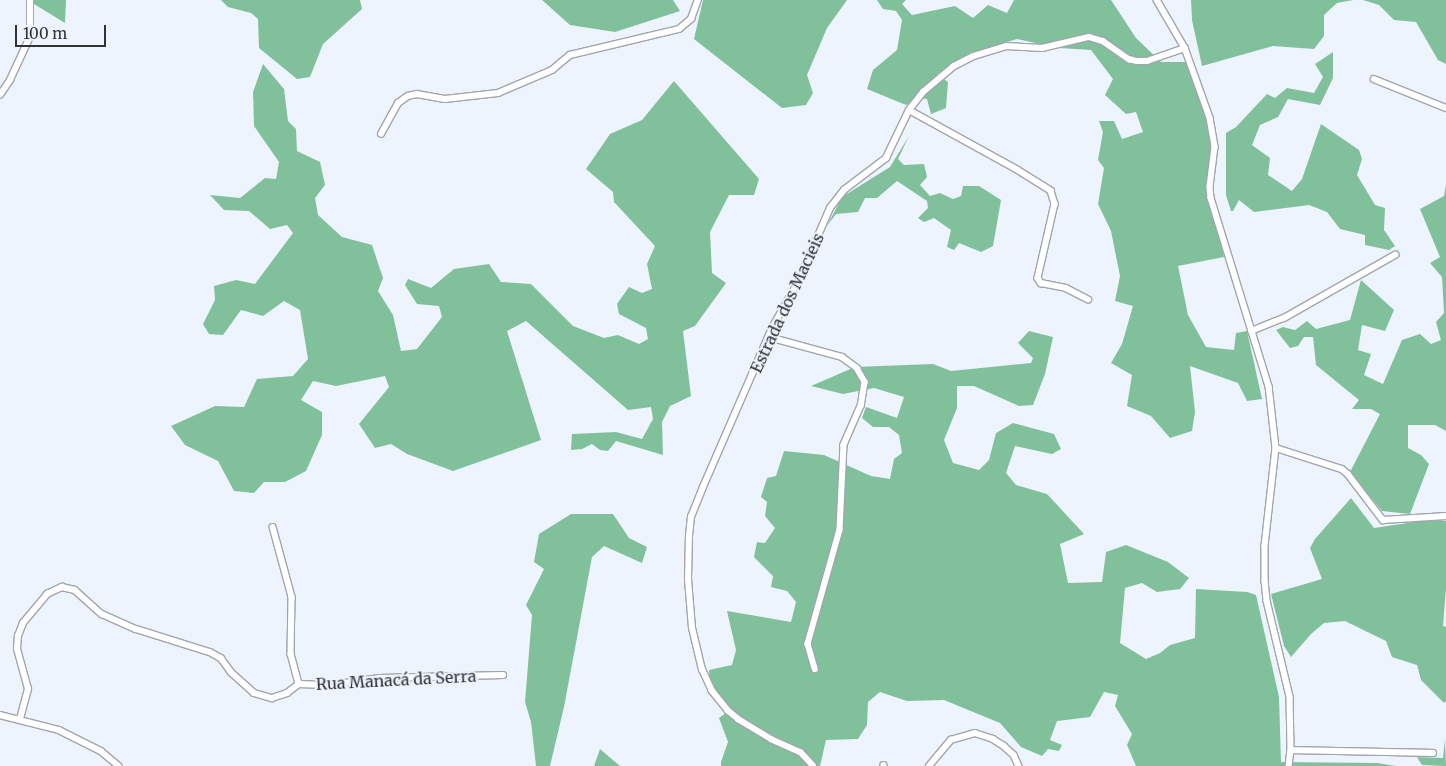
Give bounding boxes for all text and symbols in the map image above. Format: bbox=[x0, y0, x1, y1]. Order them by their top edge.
scale bar bbox=[18, 15, 109, 47]
text: 100 m bbox=[23, 24, 67, 43]
street label: Estrada dos Macieis bbox=[746, 230, 828, 376]
street label: Rua Manacá da Serra bbox=[315, 666, 477, 694]

